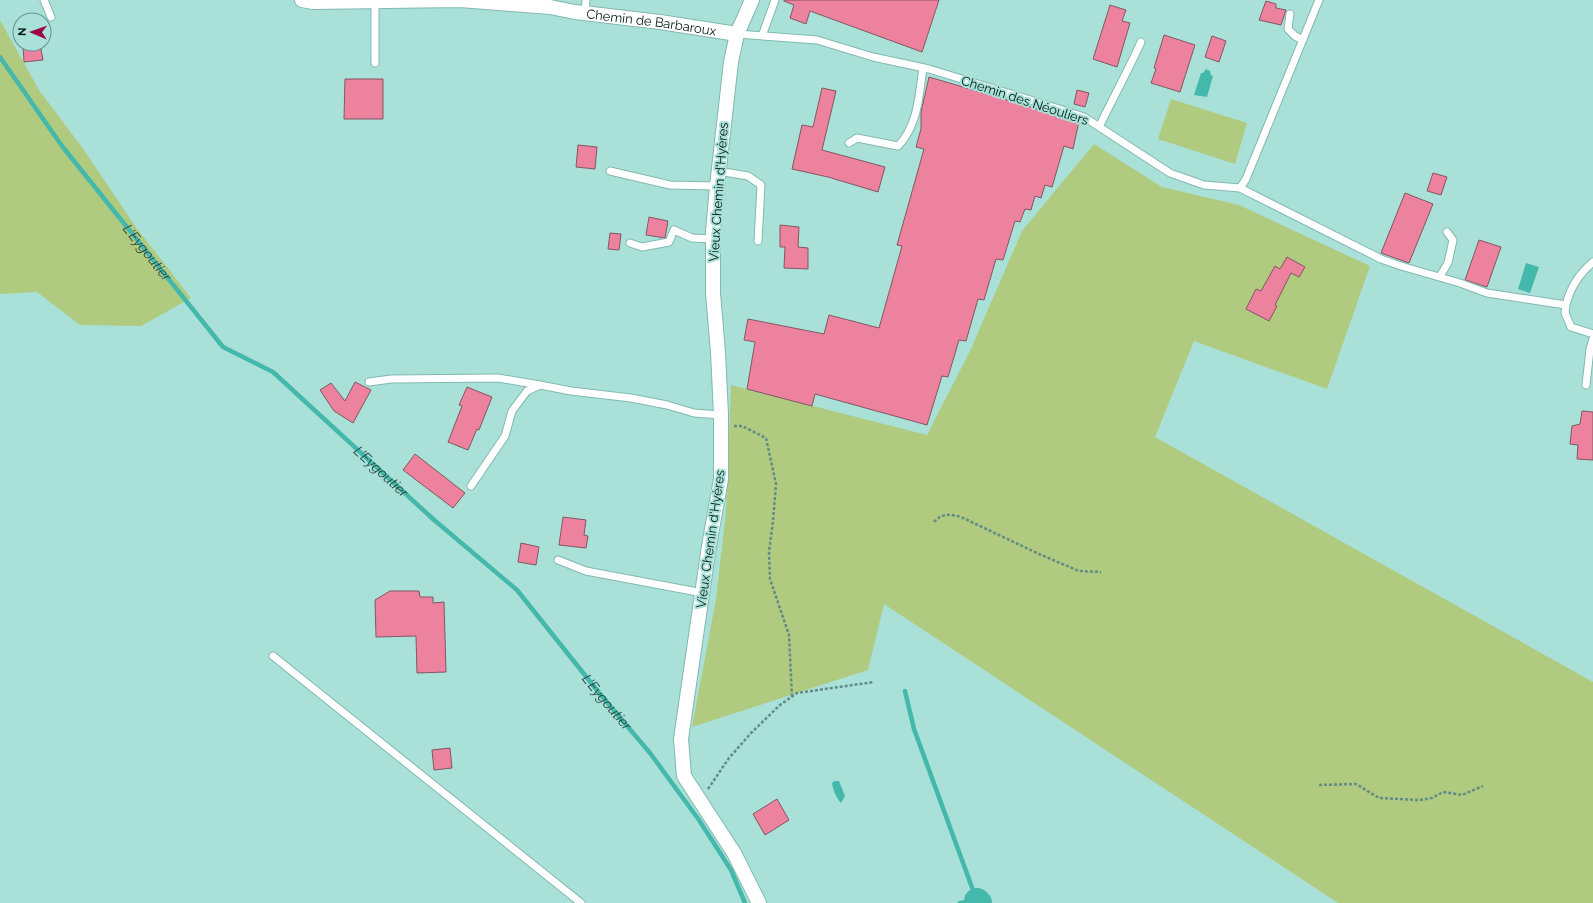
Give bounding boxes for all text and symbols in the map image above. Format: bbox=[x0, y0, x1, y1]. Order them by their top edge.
street label: Chemin de Barbaroux bbox=[586, 6, 718, 39]
north arrow bbox=[12, 12, 52, 52]
text: N bbox=[16, 27, 29, 36]
street label: Chemin des Néouliers bbox=[959, 73, 1090, 128]
street label: Vieux Chemin d'Hyères bbox=[706, 122, 731, 262]
water label: L'Eygoutier bbox=[120, 221, 176, 285]
water label: L'Eygoutier bbox=[351, 443, 413, 501]
street label: Vieux Chemin d'Hyères bbox=[693, 469, 728, 609]
water label: L'Eygoutier bbox=[579, 671, 636, 734]

